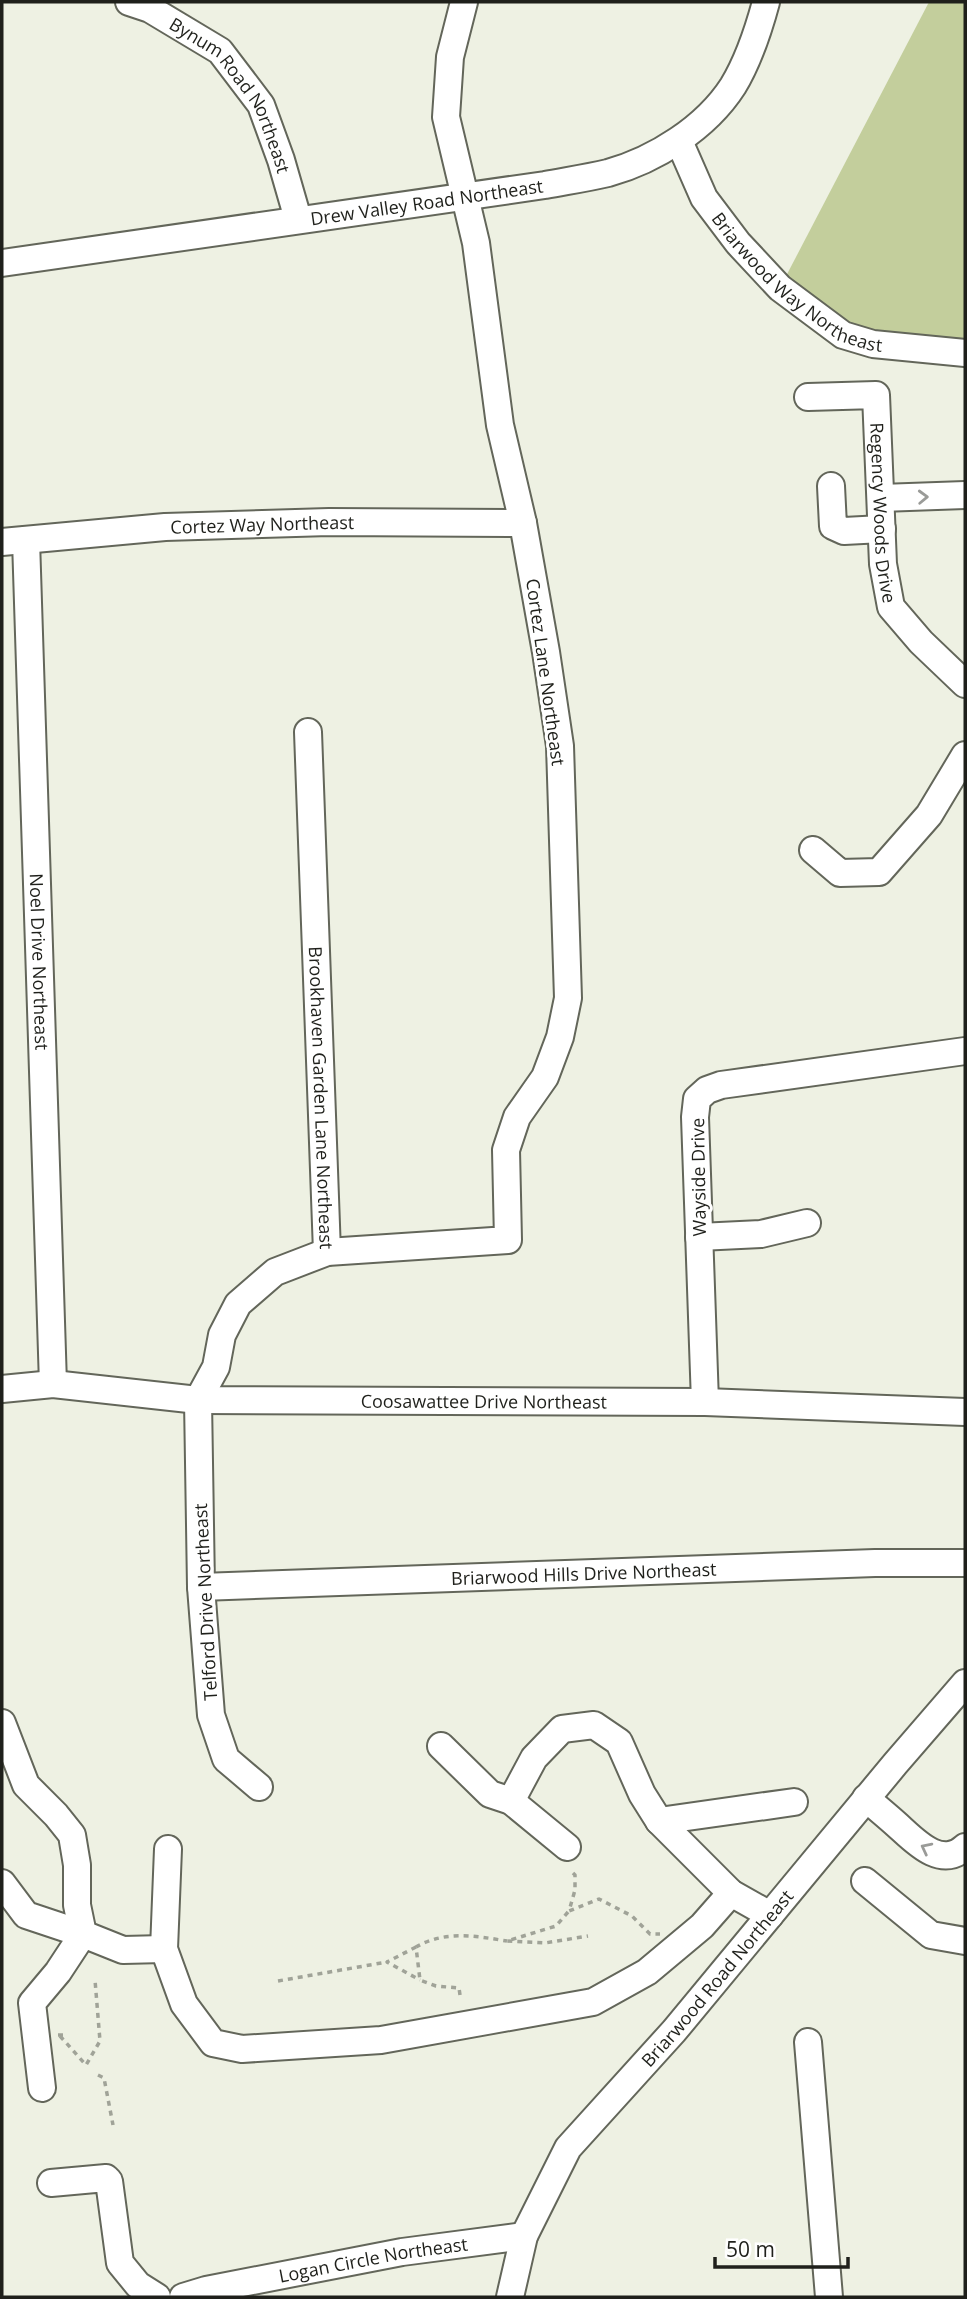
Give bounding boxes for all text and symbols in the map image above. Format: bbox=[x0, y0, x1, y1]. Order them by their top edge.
street label: Bynum Road Northeast bbox=[165, 11, 296, 176]
street label: Drew Valley Road Northeast bbox=[309, 173, 545, 231]
street label: Briarwood Way Northeast bbox=[707, 207, 883, 357]
street label: Regency Woods Drive bbox=[865, 422, 902, 605]
one-way arrow bbox=[918, 489, 929, 504]
street label: Cortez Way Northeast bbox=[170, 510, 354, 539]
street label: Cortez Lane Northeast bbox=[521, 577, 571, 767]
street label: Noel Drive Northeast bbox=[25, 873, 54, 1051]
street label: Brookhaven Garden Lane Northeast bbox=[304, 946, 339, 1250]
street label: Wayside Drive bbox=[685, 1117, 711, 1237]
street label: Coosawattee Drive Northeast bbox=[361, 1389, 607, 1414]
street label: Telford Drive Northeast bbox=[188, 1503, 222, 1701]
street label: Briarwood Hills Drive Northeast bbox=[451, 1557, 717, 1590]
one-way arrow bbox=[921, 1843, 934, 1857]
street label: Briarwood Road Northeast bbox=[636, 1884, 798, 2072]
scale bar bbox=[715, 2226, 848, 2270]
street label: Logan Circle Northeast bbox=[277, 2232, 469, 2288]
text: 50 m bbox=[726, 2235, 775, 2263]

